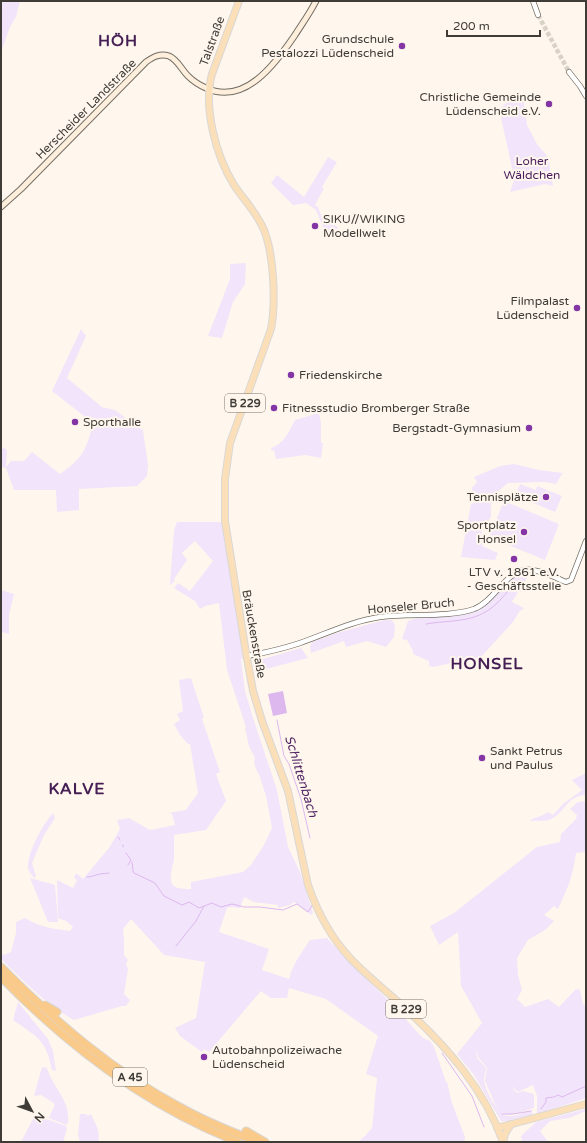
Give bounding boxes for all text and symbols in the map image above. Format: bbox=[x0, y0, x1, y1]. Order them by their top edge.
scale bar bbox=[447, 12, 540, 38]
street label: Talstraße bbox=[197, 14, 228, 68]
text: 200 m bbox=[453, 19, 490, 33]
district label: HÖH bbox=[98, 31, 138, 51]
place label: Grundschule Pestalozzi Lüdenscheid bbox=[261, 32, 394, 60]
marker: Grundschule Pestalozzi Lüdenscheid bbox=[397, 41, 407, 51]
street label: Herscheider Landstraße bbox=[33, 56, 139, 162]
place label: Christliche Gemeinde Lüdenscheid e.V. bbox=[420, 90, 541, 118]
marker: Christliche Gemeinde Lüdenscheid e.V. bbox=[544, 99, 554, 109]
park label: Loher Wäldchen bbox=[504, 154, 560, 182]
place label: SIKU//WIKING Modellwelt bbox=[323, 212, 405, 240]
marker: SIKU//WIKING Modellwelt bbox=[310, 221, 320, 231]
place label: Filmpalast Lüdenscheid bbox=[496, 294, 569, 322]
marker: Filmpalast Lüdenscheid bbox=[572, 303, 582, 313]
place label: Friedenskirche bbox=[299, 368, 382, 382]
marker: Friedenskirche bbox=[286, 370, 296, 380]
road number: B 229 bbox=[225, 394, 265, 412]
place label: Fitnessstudio Bromberger Straße bbox=[282, 401, 470, 415]
marker: Fitnessstudio Bromberger Straße bbox=[269, 403, 279, 413]
place label: Sporthalle bbox=[83, 415, 141, 429]
marker: Sporthalle bbox=[70, 417, 80, 427]
place label: Bergstadt-Gymnasium bbox=[392, 421, 521, 435]
marker: Bergstadt-Gymnasium bbox=[524, 423, 534, 433]
place label: Tennisplätze bbox=[467, 490, 538, 504]
marker: Tennisplätze bbox=[541, 492, 551, 502]
place label: Sportplatz Honsel bbox=[457, 518, 516, 546]
marker: Sportplatz Honsel bbox=[519, 527, 529, 537]
marker: LTV v. 1861 e.V. - Geschäftsstelle bbox=[509, 554, 519, 564]
place label: LTV v. 1861 e.V. - Geschäftsstelle bbox=[467, 565, 561, 593]
street label: Bräuckenstraße bbox=[239, 589, 269, 679]
street label: Honseler Bruch bbox=[367, 595, 455, 617]
district label: HONSEL bbox=[450, 654, 524, 674]
water label: Schlittenbach bbox=[281, 733, 321, 820]
place label: Sankt Petrus und Paulus bbox=[490, 744, 563, 772]
marker: Sankt Petrus und Paulus bbox=[477, 753, 487, 763]
district label: KALVE bbox=[48, 779, 106, 799]
road number: B 229 bbox=[386, 1000, 426, 1018]
place label: Autobahnpolizeiwache Lüdenscheid bbox=[212, 1043, 342, 1071]
marker: Autobahnpolizeiwache Lüdenscheid bbox=[199, 1052, 209, 1062]
road number: A 45 bbox=[113, 1068, 147, 1086]
north arrow bbox=[12, 1091, 52, 1131]
text: N bbox=[31, 1110, 47, 1125]

